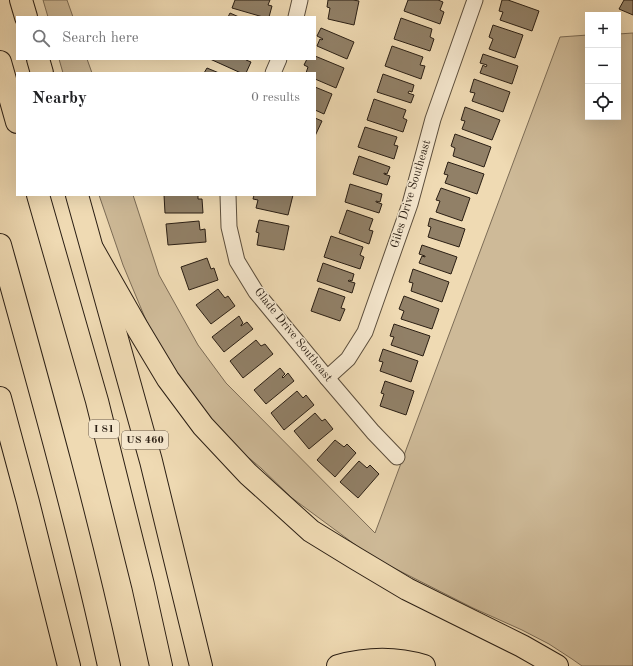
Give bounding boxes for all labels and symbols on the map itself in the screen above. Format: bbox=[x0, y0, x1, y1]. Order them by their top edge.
street label: Giles Drive Southeast bbox=[389, 138, 433, 250]
street label: Glade Drive Southeast bbox=[252, 286, 334, 384]
road number: I 81 bbox=[89, 420, 119, 438]
road number: US 460 bbox=[122, 431, 168, 449]

